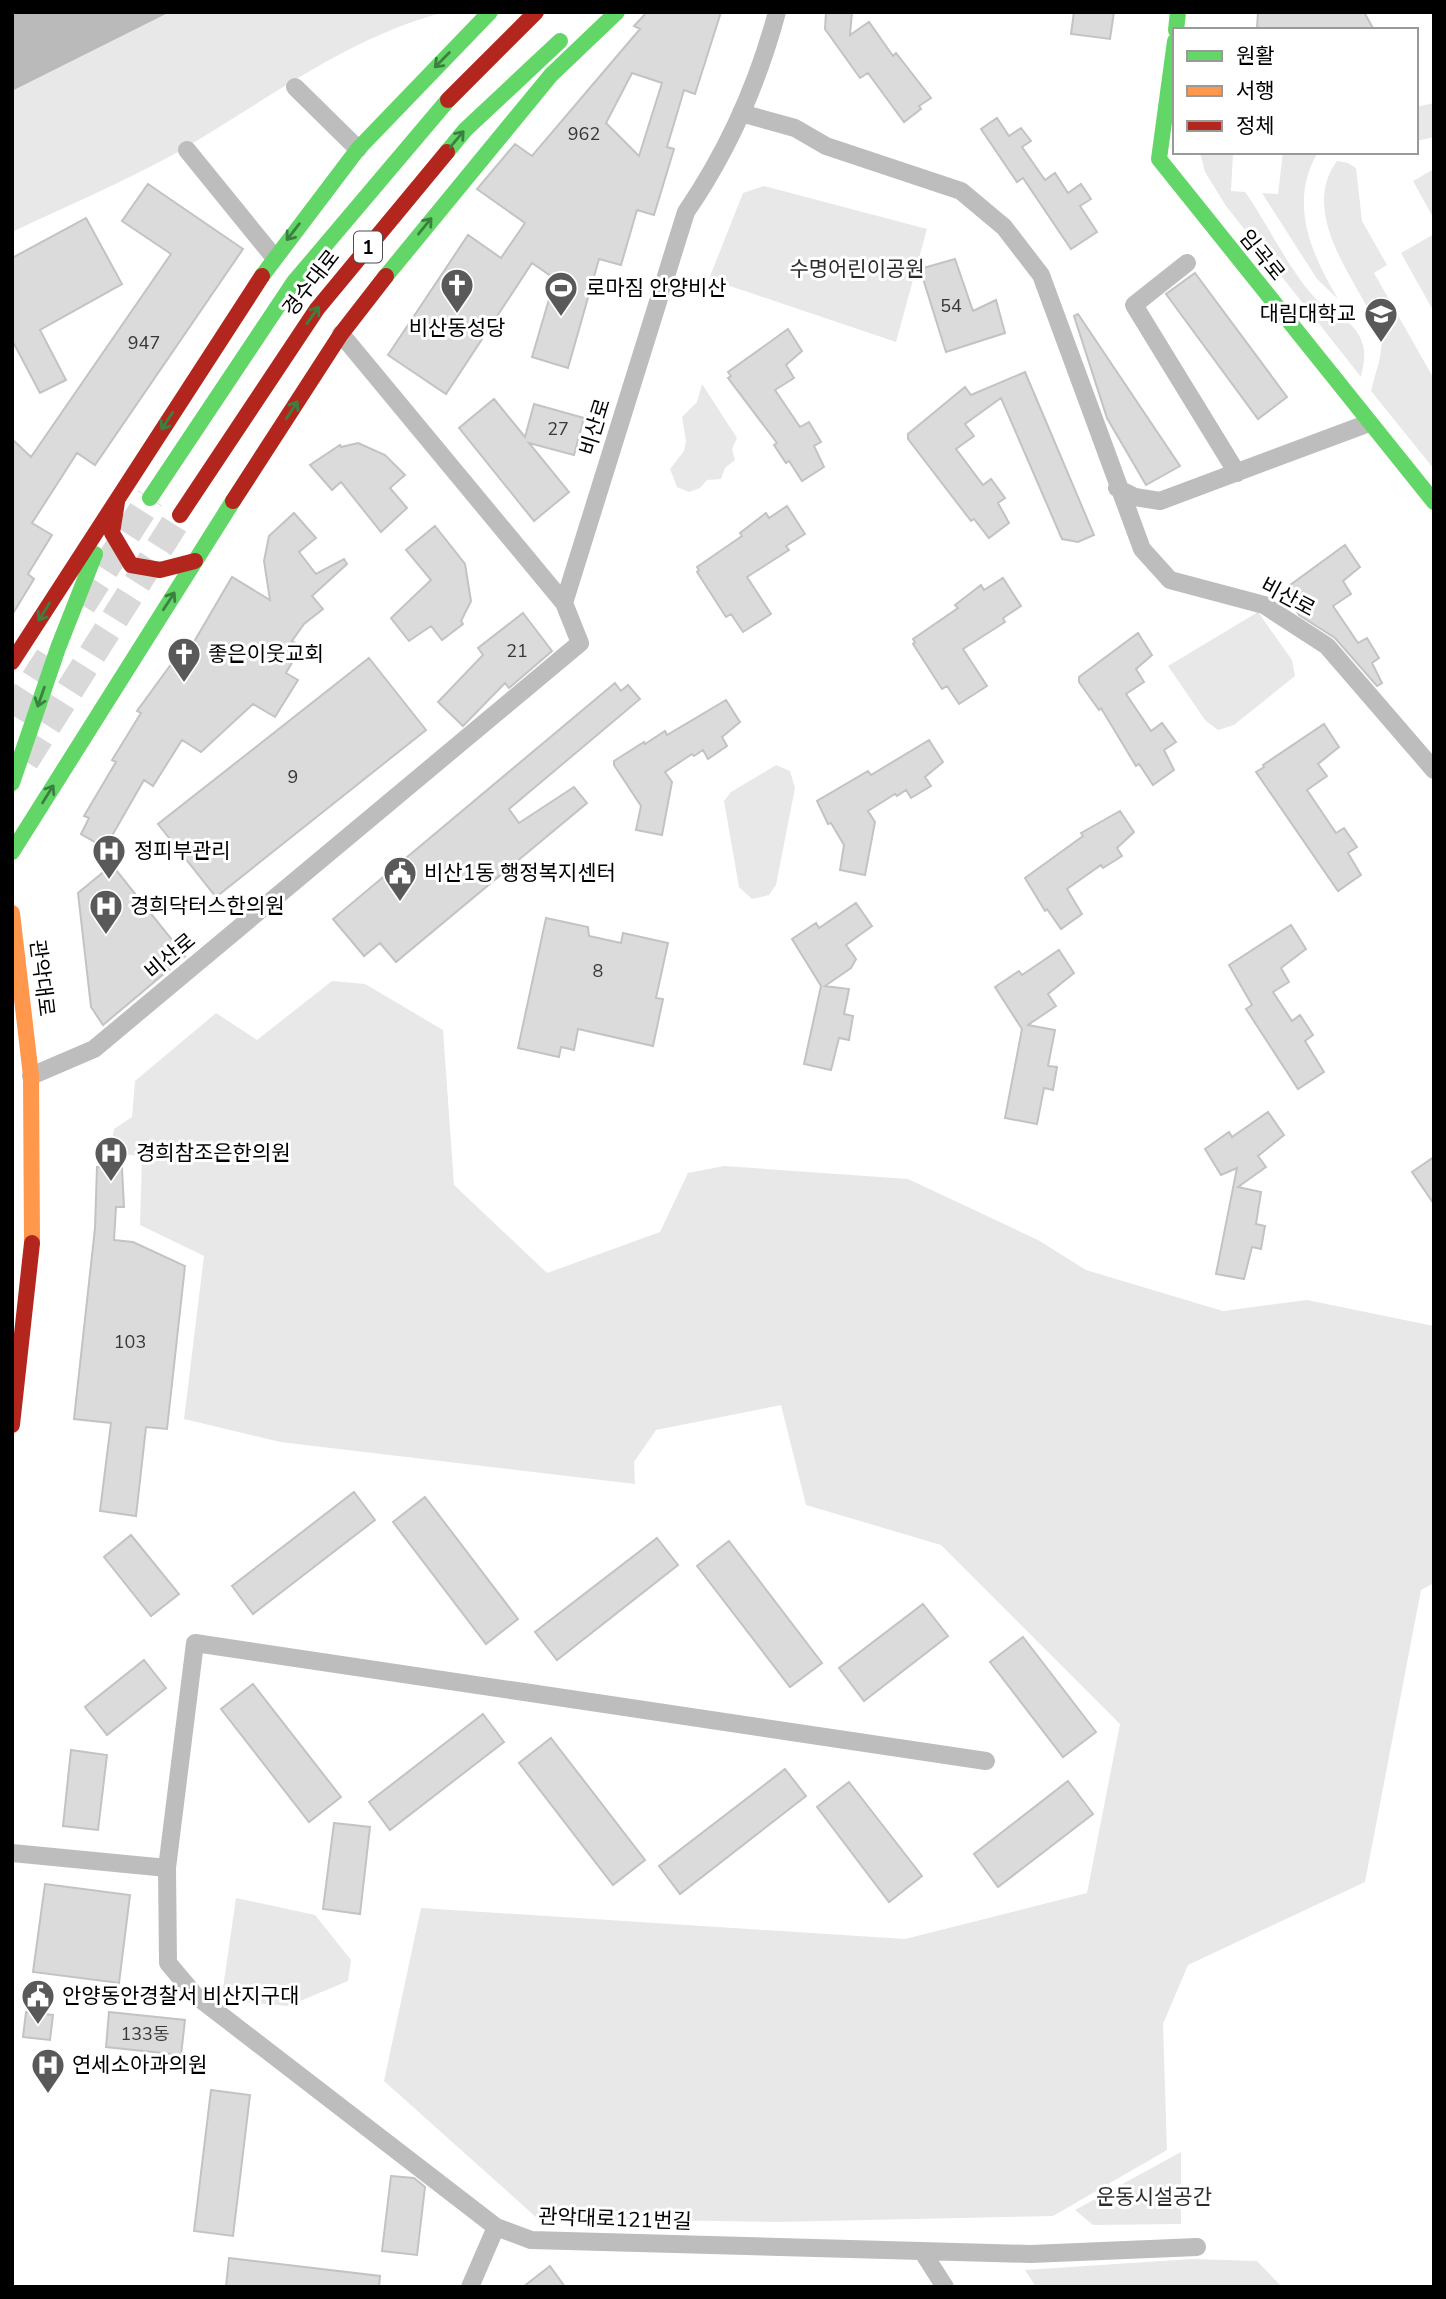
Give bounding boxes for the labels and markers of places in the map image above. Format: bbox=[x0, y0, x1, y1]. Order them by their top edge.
church icon: 비산동성당 bbox=[438, 266, 476, 315]
sports icon: 로마짐 안양비산 bbox=[542, 269, 580, 318]
place label: 로마짐 안양비산 bbox=[586, 274, 727, 302]
school or university icon: 대림대학교 bbox=[1362, 295, 1400, 344]
place label: 대림대학교 bbox=[1259, 300, 1356, 328]
place label: 비산동성당 bbox=[409, 314, 505, 342]
church icon: 좋은이웃교회 bbox=[165, 635, 203, 684]
place label: 좋은이웃교회 bbox=[208, 640, 324, 668]
hospital icon: 정피부관리 bbox=[90, 832, 128, 881]
place label: 정피부관리 bbox=[134, 837, 231, 865]
public building icon: 비산1동 행정복지센터 bbox=[381, 854, 419, 903]
place label: 비산1동 행정복지센터 bbox=[424, 859, 616, 887]
hospital icon: 경희닥터스한의원 bbox=[87, 887, 125, 936]
place label: 경희닥터스한의원 bbox=[130, 892, 285, 920]
hospital icon: 경희참조은한의원 bbox=[92, 1134, 130, 1183]
place label: 경희참조은한의원 bbox=[136, 1139, 291, 1167]
public building icon: 안양동안경찰서 비산지구대 bbox=[19, 1977, 57, 2026]
place label: 안양동안경찰서 비산지구대 bbox=[62, 1982, 299, 2010]
hospital icon: 연세소아과의원 bbox=[29, 2046, 67, 2095]
place label: 연세소아과의원 bbox=[72, 2051, 207, 2079]

